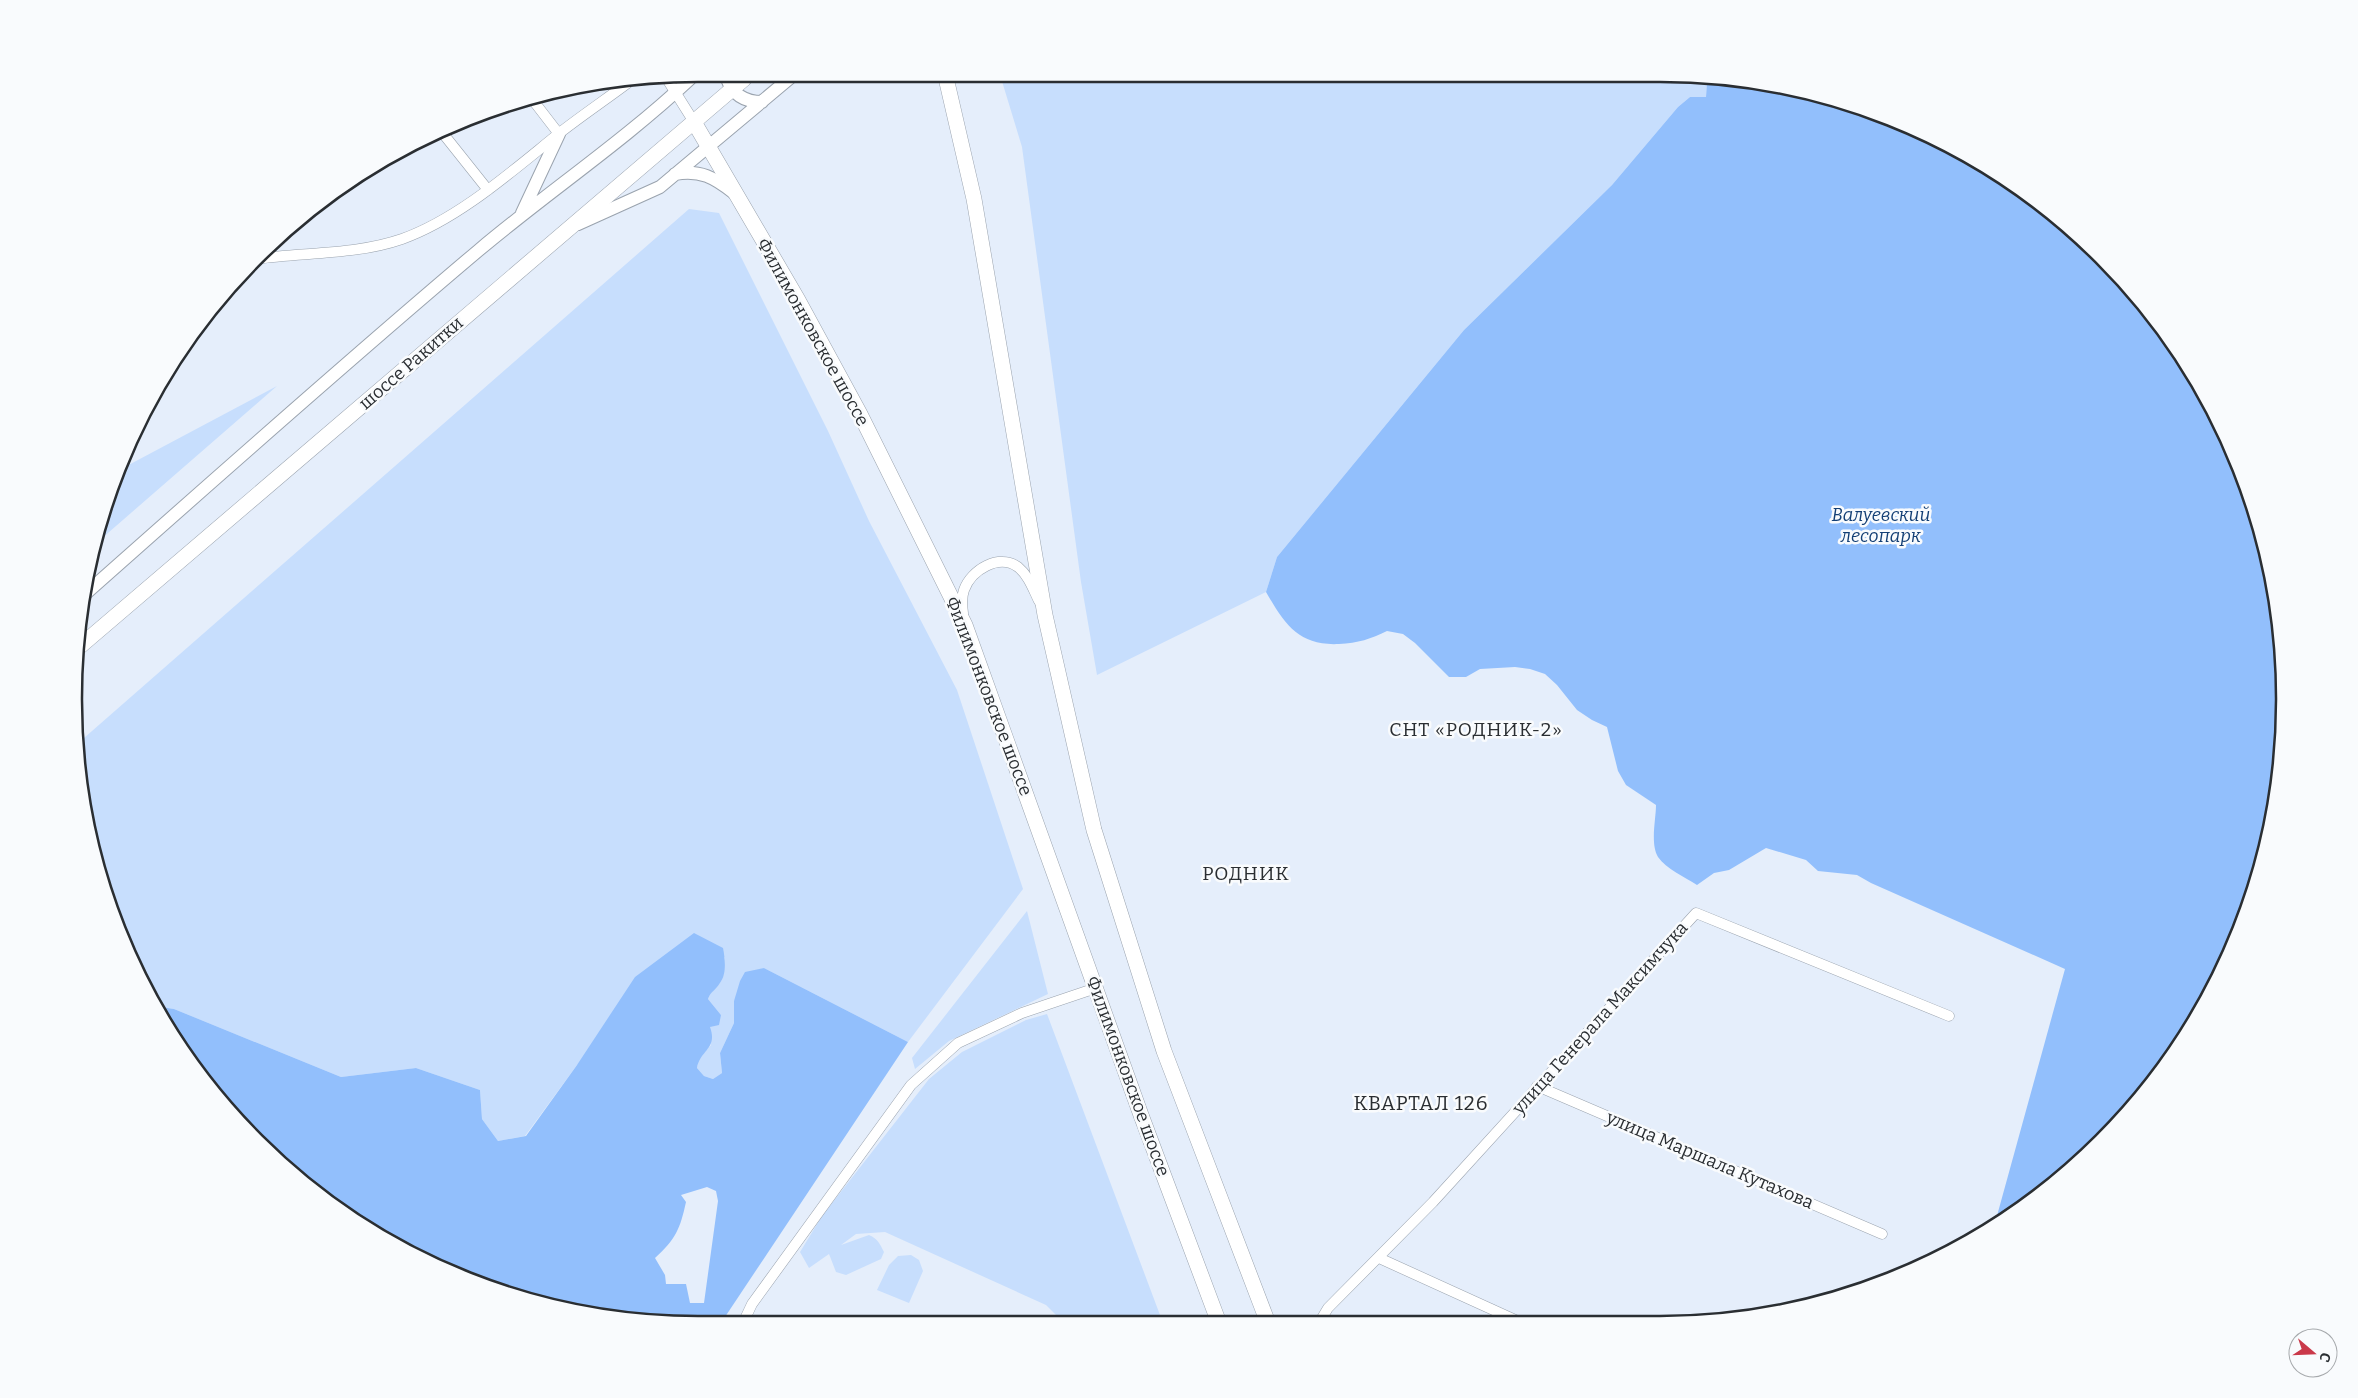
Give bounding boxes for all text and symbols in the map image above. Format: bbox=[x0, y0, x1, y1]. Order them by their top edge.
street label: Филимонковское шоссе bbox=[752, 234, 874, 430]
street label: шоссе Ракитки bbox=[354, 312, 468, 414]
park label: Валуевский лесопарк bbox=[1832, 504, 1930, 547]
street label: Филимонковское шоссе bbox=[941, 593, 1037, 799]
district label: СНТ «РОДНИК-2» bbox=[1389, 718, 1563, 741]
district label: РОДНИК bbox=[1202, 862, 1290, 885]
street label: улица Генерала Максимчука bbox=[1507, 917, 1693, 1120]
street label: Филимонковское шоссе bbox=[1081, 973, 1175, 1179]
district label: КВАРТАЛ 126 bbox=[1354, 1091, 1488, 1115]
street label: улица Маршала Кутахова bbox=[1602, 1106, 1817, 1214]
north arrow bbox=[2288, 1328, 2338, 1378]
text: С bbox=[2315, 1350, 2334, 1364]

